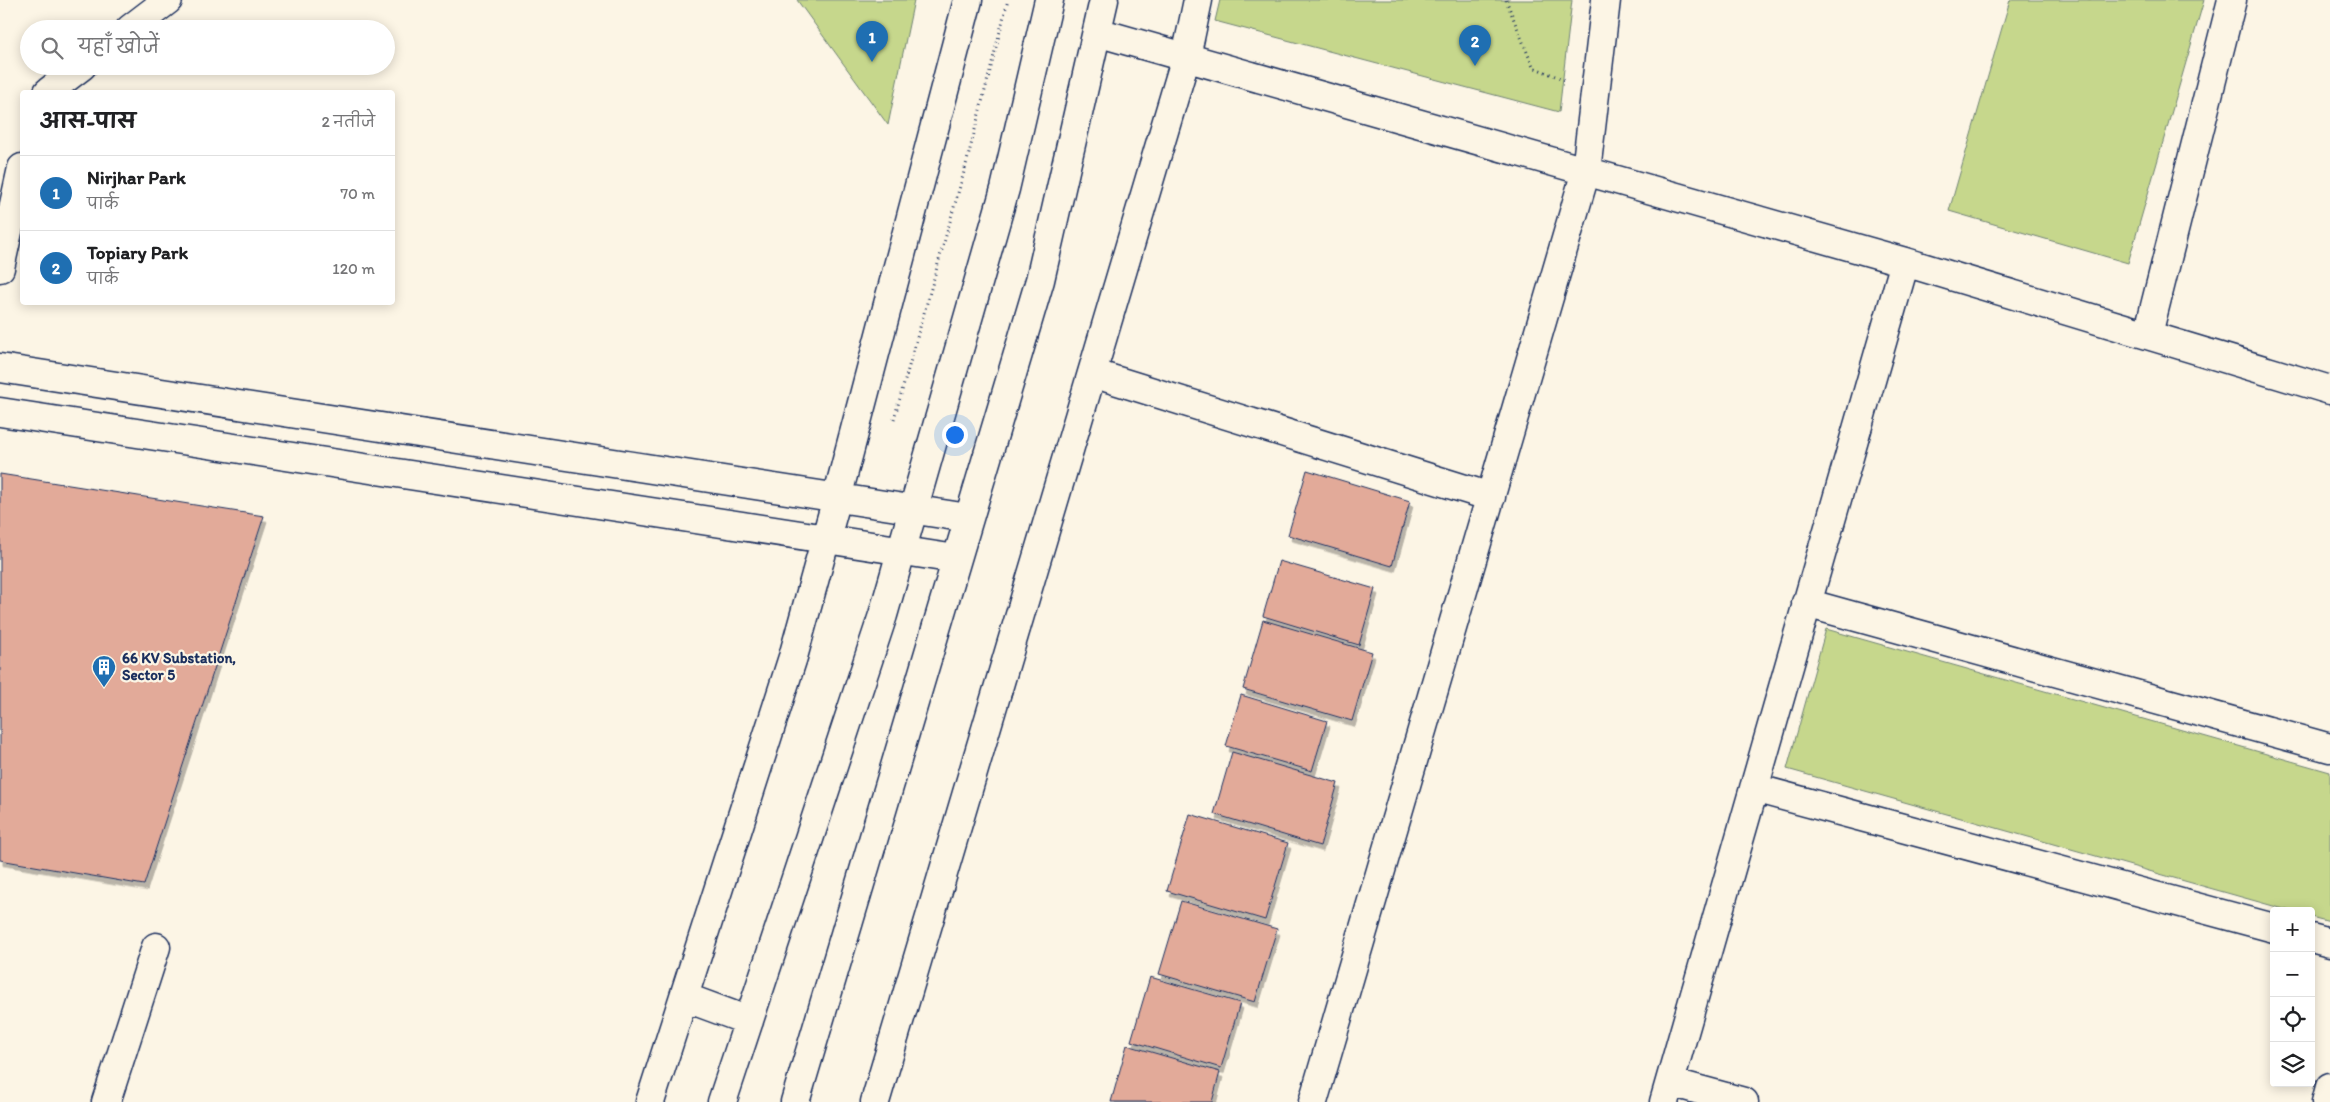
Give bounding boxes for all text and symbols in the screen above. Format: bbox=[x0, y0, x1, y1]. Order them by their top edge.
search box bbox=[20, 20, 395, 75]
pin: 1 bbox=[856, 21, 888, 62]
pin: 2 bbox=[1459, 25, 1491, 66]
icon: search bbox=[38, 34, 66, 62]
text: यहाँ खोजें bbox=[78, 35, 159, 58]
text: आस-पास bbox=[40, 108, 136, 133]
text: 2 नतीजे bbox=[321, 112, 375, 131]
text: Nirjhar Park bbox=[87, 166, 186, 189]
text: 1 bbox=[52, 184, 60, 203]
text: 70 m bbox=[340, 184, 375, 203]
text: पार्क bbox=[87, 194, 118, 213]
text: Topiary Park bbox=[87, 241, 188, 264]
text: 2 bbox=[52, 259, 60, 278]
text: 120 m bbox=[332, 259, 375, 278]
text: पार्क bbox=[87, 269, 118, 288]
your location bbox=[942, 422, 968, 448]
place label: 66 KV Substation, Sector 5 bbox=[122, 649, 236, 684]
building icon: 66 KV Substation, Sector 5 bbox=[91, 654, 117, 688]
map controls bbox=[2270, 907, 2315, 1087]
button: + bbox=[2270, 907, 2315, 952]
button: − bbox=[2270, 952, 2315, 997]
button: locate bbox=[2270, 997, 2315, 1042]
button: layers bbox=[2270, 1042, 2315, 1087]

